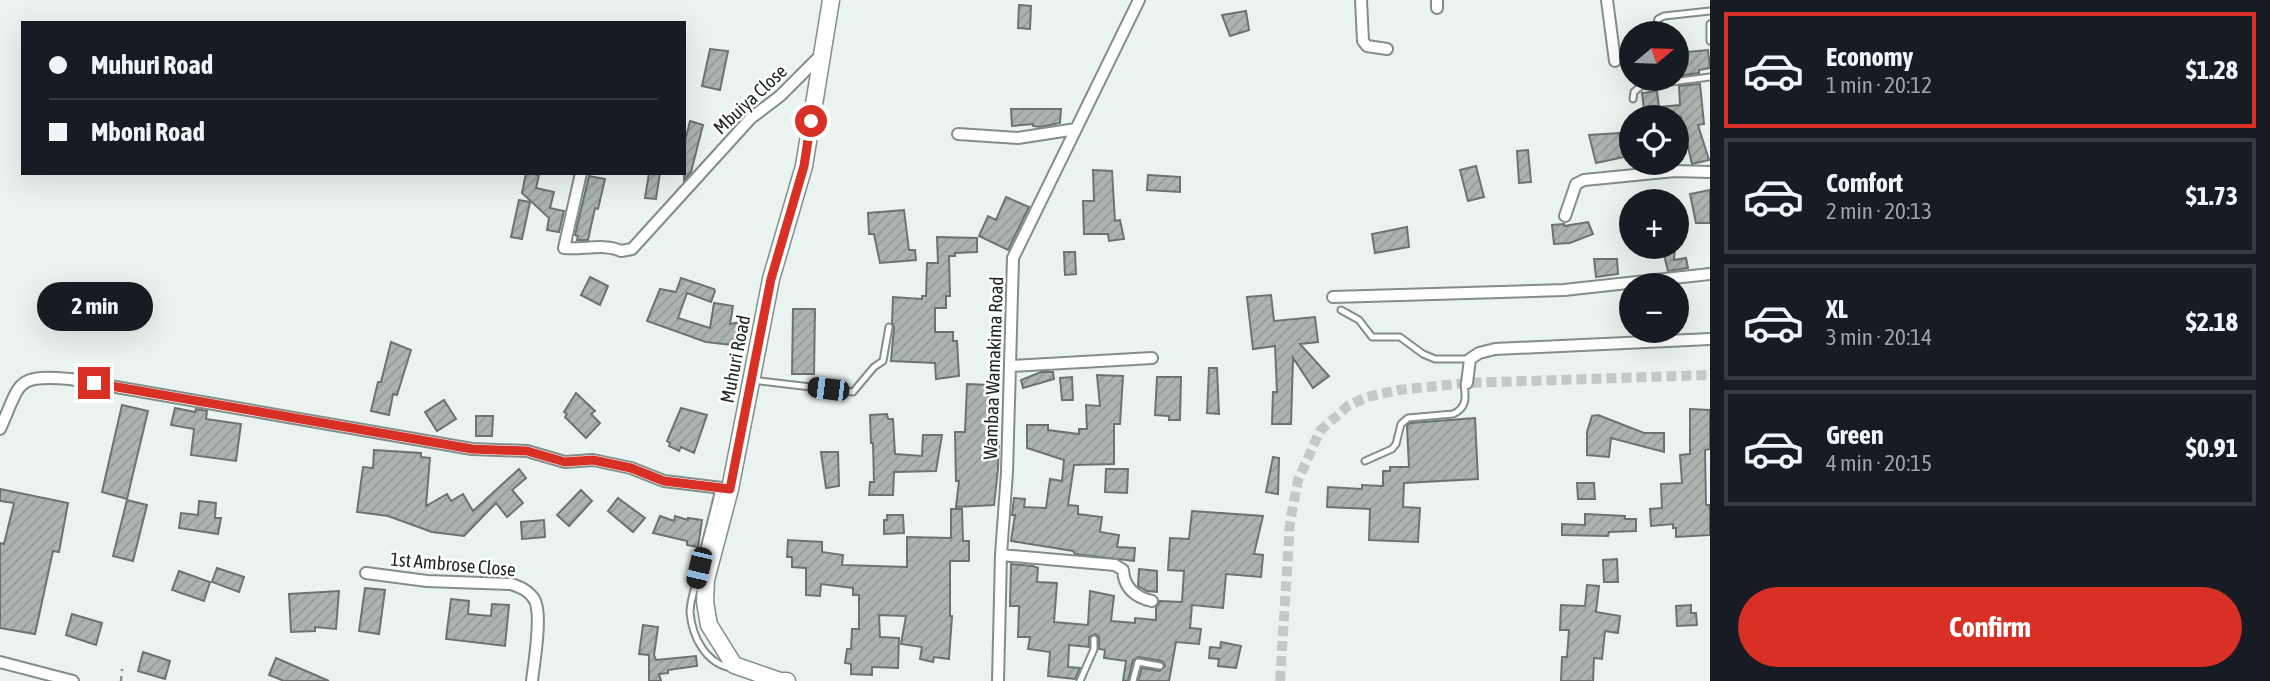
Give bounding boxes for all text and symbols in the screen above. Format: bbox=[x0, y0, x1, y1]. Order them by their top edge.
north arrow bbox=[1619, 21, 1689, 91]
map controls bbox=[1619, 21, 1689, 343]
icon: car bbox=[1742, 39, 1805, 102]
text: Economy bbox=[1826, 42, 1913, 72]
text: Muhuri Road bbox=[91, 50, 213, 80]
text: $1.28 bbox=[2186, 55, 2238, 85]
street label: Mbuiya Close bbox=[709, 60, 791, 138]
text: 1 min · 20:12 bbox=[1826, 72, 1932, 98]
route start bbox=[795, 105, 827, 137]
button: locate bbox=[1619, 105, 1689, 175]
text: Mboni Road bbox=[91, 117, 205, 147]
icon: car bbox=[1742, 165, 1805, 228]
text: Comfort bbox=[1826, 168, 1903, 198]
text: $1.73 bbox=[2186, 181, 2238, 211]
button: + bbox=[1619, 189, 1689, 259]
text: 2 min · 20:13 bbox=[1826, 198, 1932, 224]
button: − bbox=[1619, 273, 1689, 343]
street label: Wambaa Wamakima Road bbox=[979, 276, 1007, 460]
callout: 2 min bbox=[36, 282, 152, 330]
icon: car bbox=[1742, 291, 1805, 354]
text: 2 min bbox=[72, 293, 118, 319]
text: XL bbox=[1826, 294, 1848, 324]
text: $2.18 bbox=[2186, 307, 2238, 337]
street label: Muhuri Road bbox=[716, 313, 754, 405]
text: 3 min · 20:14 bbox=[1826, 324, 1932, 350]
route end bbox=[78, 367, 110, 399]
car bbox=[806, 376, 851, 402]
icon: car bbox=[1742, 417, 1805, 480]
text: Green bbox=[1826, 420, 1884, 450]
text: $0.91 bbox=[2186, 433, 2238, 463]
text: 4 min · 20:15 bbox=[1826, 450, 1932, 476]
car bbox=[685, 545, 714, 591]
street label: 1st Ambrose Close bbox=[389, 548, 517, 580]
button: Confirm bbox=[1738, 587, 2242, 667]

